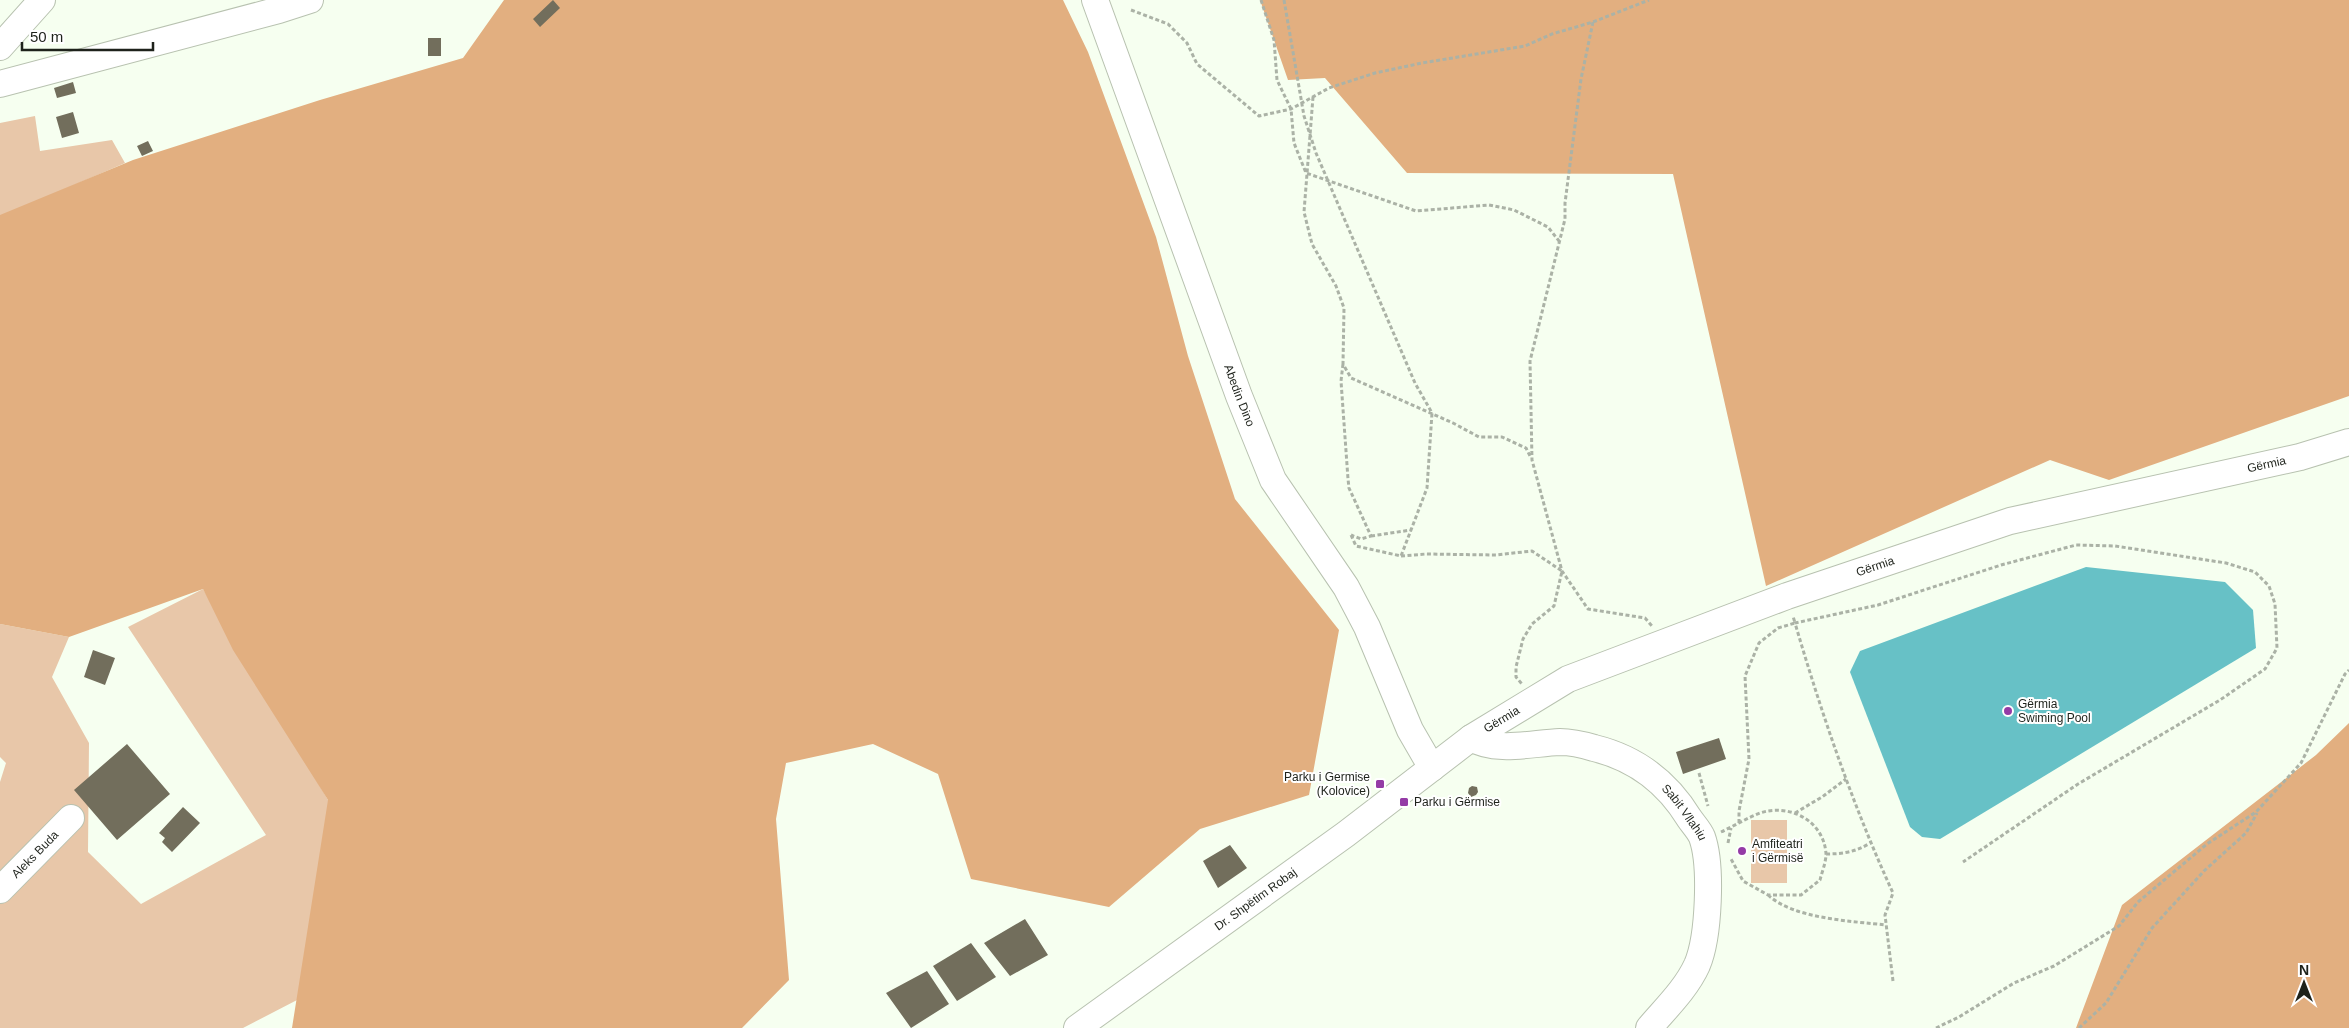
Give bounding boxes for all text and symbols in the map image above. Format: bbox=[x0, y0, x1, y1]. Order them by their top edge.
scale bar bbox=[22, 20, 154, 52]
text: 50 m bbox=[30, 28, 63, 45]
street label: Abedin Dino bbox=[1221, 362, 1258, 429]
street label: Gërmia bbox=[2246, 453, 2288, 475]
street label: Gërmia bbox=[1854, 553, 1896, 579]
place label: Gërmia Swiming Pool bbox=[2018, 697, 2091, 725]
street label: Gërmia bbox=[1481, 703, 1522, 736]
marker: Gërmia Swiming Pool bbox=[2002, 705, 2014, 717]
place label: Parku i Germise (Kolovice) bbox=[1284, 770, 1370, 798]
marker: Parku i Germise (Kolovice) bbox=[1374, 778, 1386, 790]
street label: Sabit Vllahiu bbox=[1659, 781, 1710, 843]
place label: Parku i Gërmise bbox=[1414, 795, 1500, 809]
marker: Parku i Gërmise bbox=[1398, 796, 1410, 808]
street label: Aleks Buda bbox=[9, 828, 62, 881]
place label: Amfiteatri i Gërmisë bbox=[1752, 837, 1804, 865]
marker: Amfiteatri i Gërmisë bbox=[1736, 845, 1748, 857]
street label: Dr. Shpëtim Robaj bbox=[1212, 865, 1299, 934]
north arrow bbox=[2279, 958, 2329, 1008]
text: N bbox=[2299, 962, 2309, 978]

